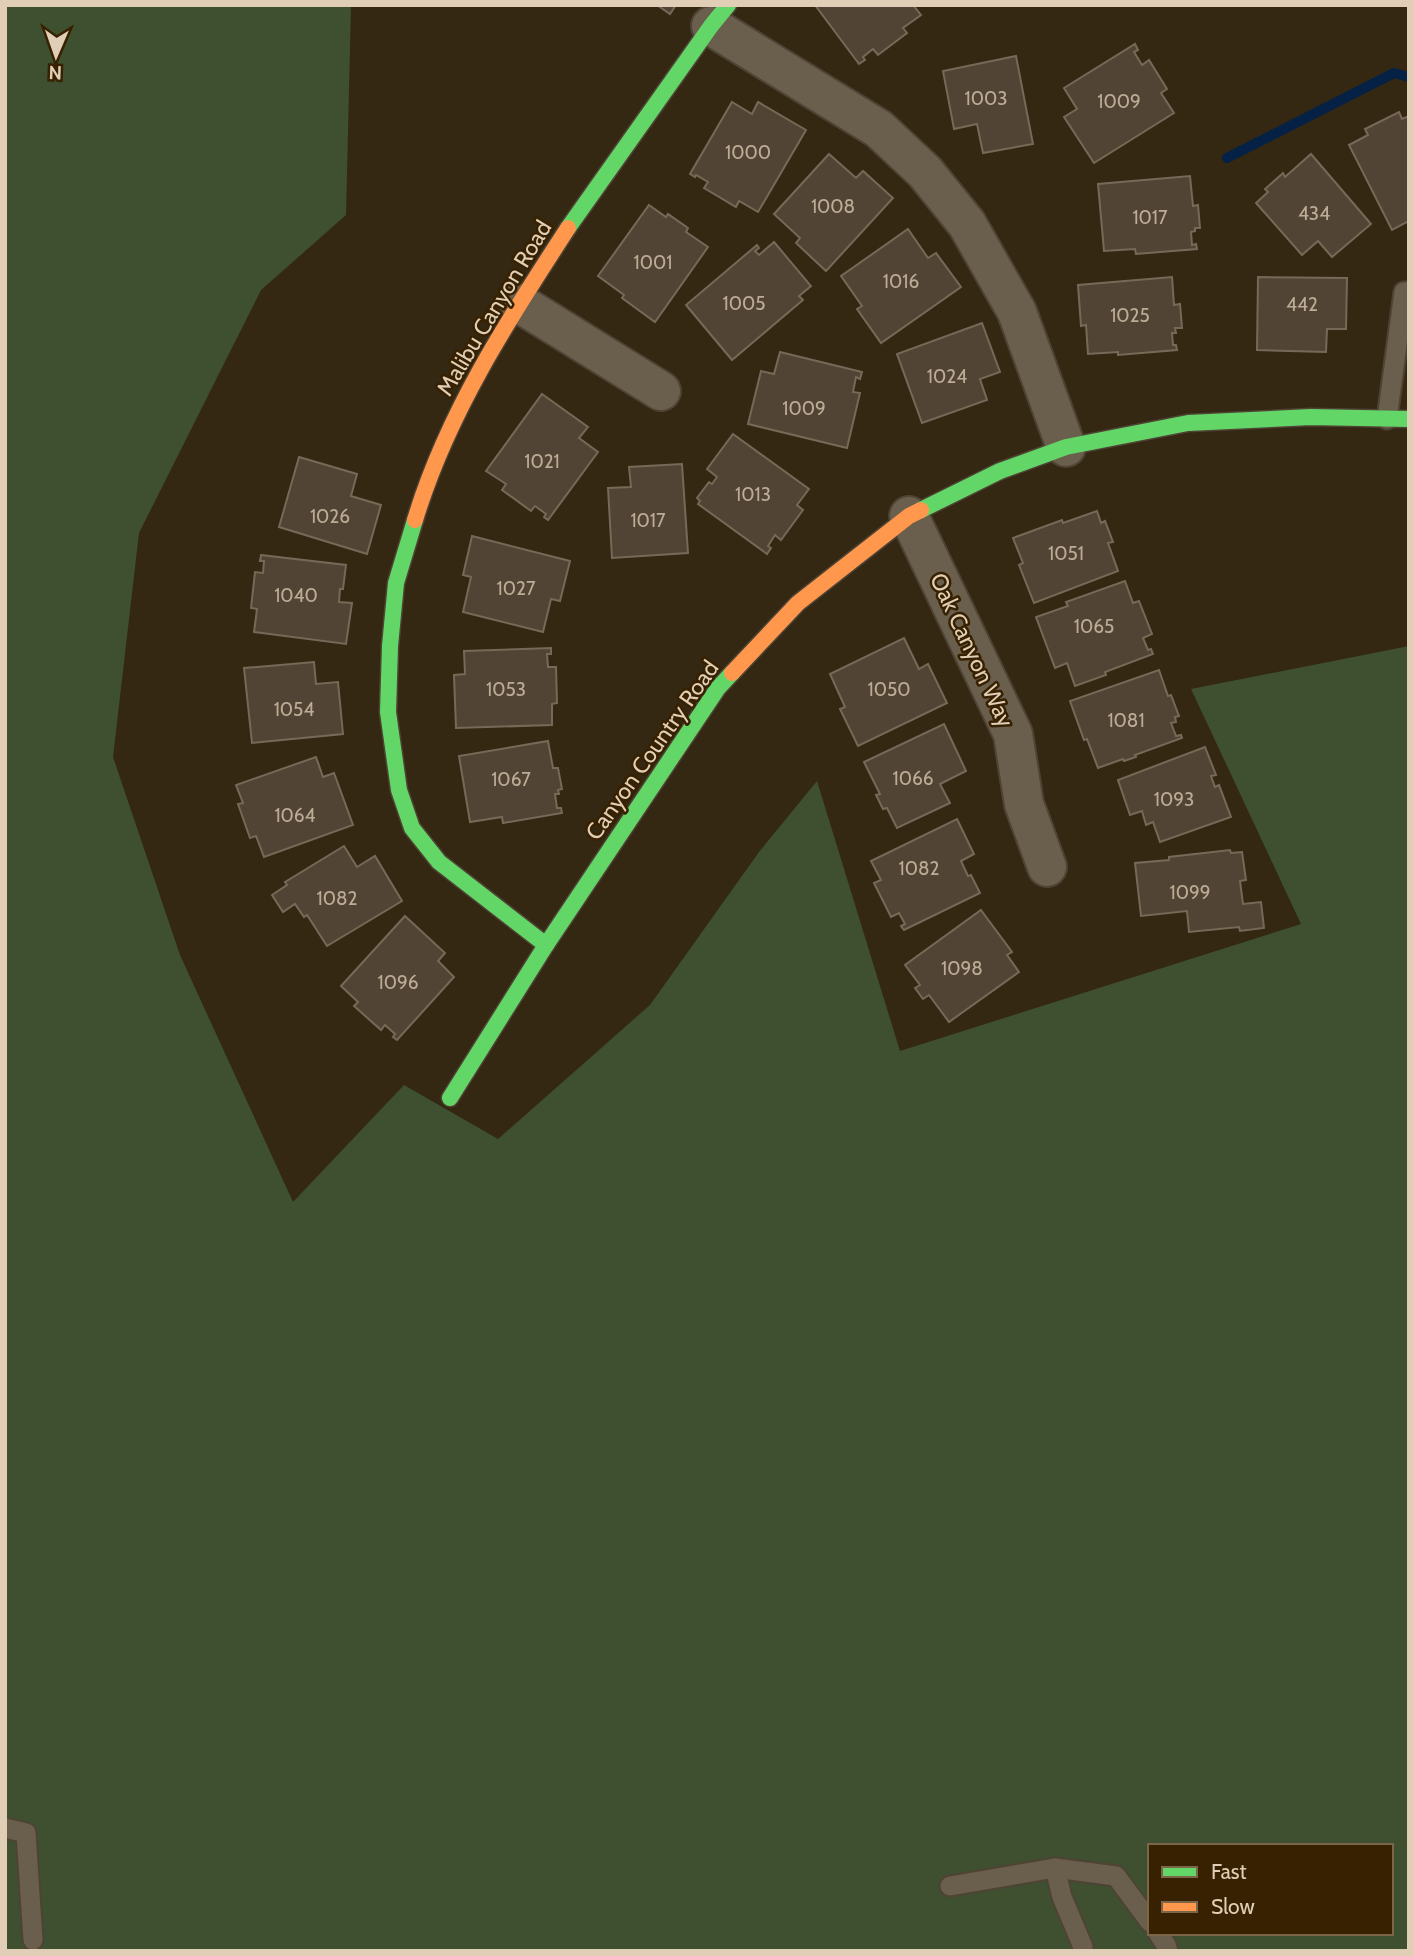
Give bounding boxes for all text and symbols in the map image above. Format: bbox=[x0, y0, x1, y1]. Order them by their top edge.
north arrow bbox=[21, 21, 91, 91]
text: N bbox=[48, 61, 63, 84]
house number: 1003 bbox=[965, 87, 1008, 110]
house number: 1009 bbox=[1097, 90, 1141, 113]
house number: 1000 bbox=[725, 141, 771, 164]
house number: 1008 bbox=[811, 195, 855, 218]
house number: 434 bbox=[1298, 202, 1330, 225]
house number: 1017 bbox=[1132, 206, 1168, 229]
street label: Malibu Canyon Road bbox=[431, 215, 557, 401]
house number: 1001 bbox=[634, 251, 672, 274]
house number: 1016 bbox=[883, 270, 919, 293]
house number: 1005 bbox=[723, 292, 766, 315]
house number: 442 bbox=[1286, 293, 1318, 316]
house number: 1025 bbox=[1110, 304, 1150, 327]
house number: 1024 bbox=[927, 365, 967, 388]
house number: 1009 bbox=[782, 397, 826, 420]
house number: 1021 bbox=[524, 450, 560, 473]
house number: 1013 bbox=[735, 483, 771, 506]
house number: 1026 bbox=[310, 505, 350, 528]
house number: 1017 bbox=[630, 509, 666, 532]
house number: 1051 bbox=[1048, 542, 1084, 565]
street label: Oak Canyon Way bbox=[924, 568, 1020, 732]
house number: 1027 bbox=[497, 577, 536, 600]
house number: 1040 bbox=[274, 584, 318, 607]
house number: 1065 bbox=[1074, 615, 1114, 638]
street label: Canyon Country Road bbox=[580, 655, 724, 845]
house number: 1053 bbox=[486, 678, 526, 701]
house number: 1050 bbox=[868, 678, 911, 701]
house number: 1054 bbox=[274, 698, 314, 721]
house number: 1081 bbox=[1107, 709, 1145, 732]
house number: 1066 bbox=[892, 767, 934, 790]
house number: 1067 bbox=[491, 768, 531, 791]
house number: 1093 bbox=[1154, 788, 1194, 811]
house number: 1064 bbox=[274, 804, 316, 827]
house number: 1082 bbox=[899, 857, 939, 880]
house number: 1099 bbox=[1169, 881, 1211, 904]
house number: 1082 bbox=[317, 887, 357, 910]
house number: 1098 bbox=[941, 957, 983, 980]
house number: 1096 bbox=[377, 971, 419, 994]
legend bbox=[1148, 1844, 1393, 1935]
text: Fast bbox=[1211, 1859, 1247, 1884]
text: Slow bbox=[1211, 1894, 1255, 1919]

